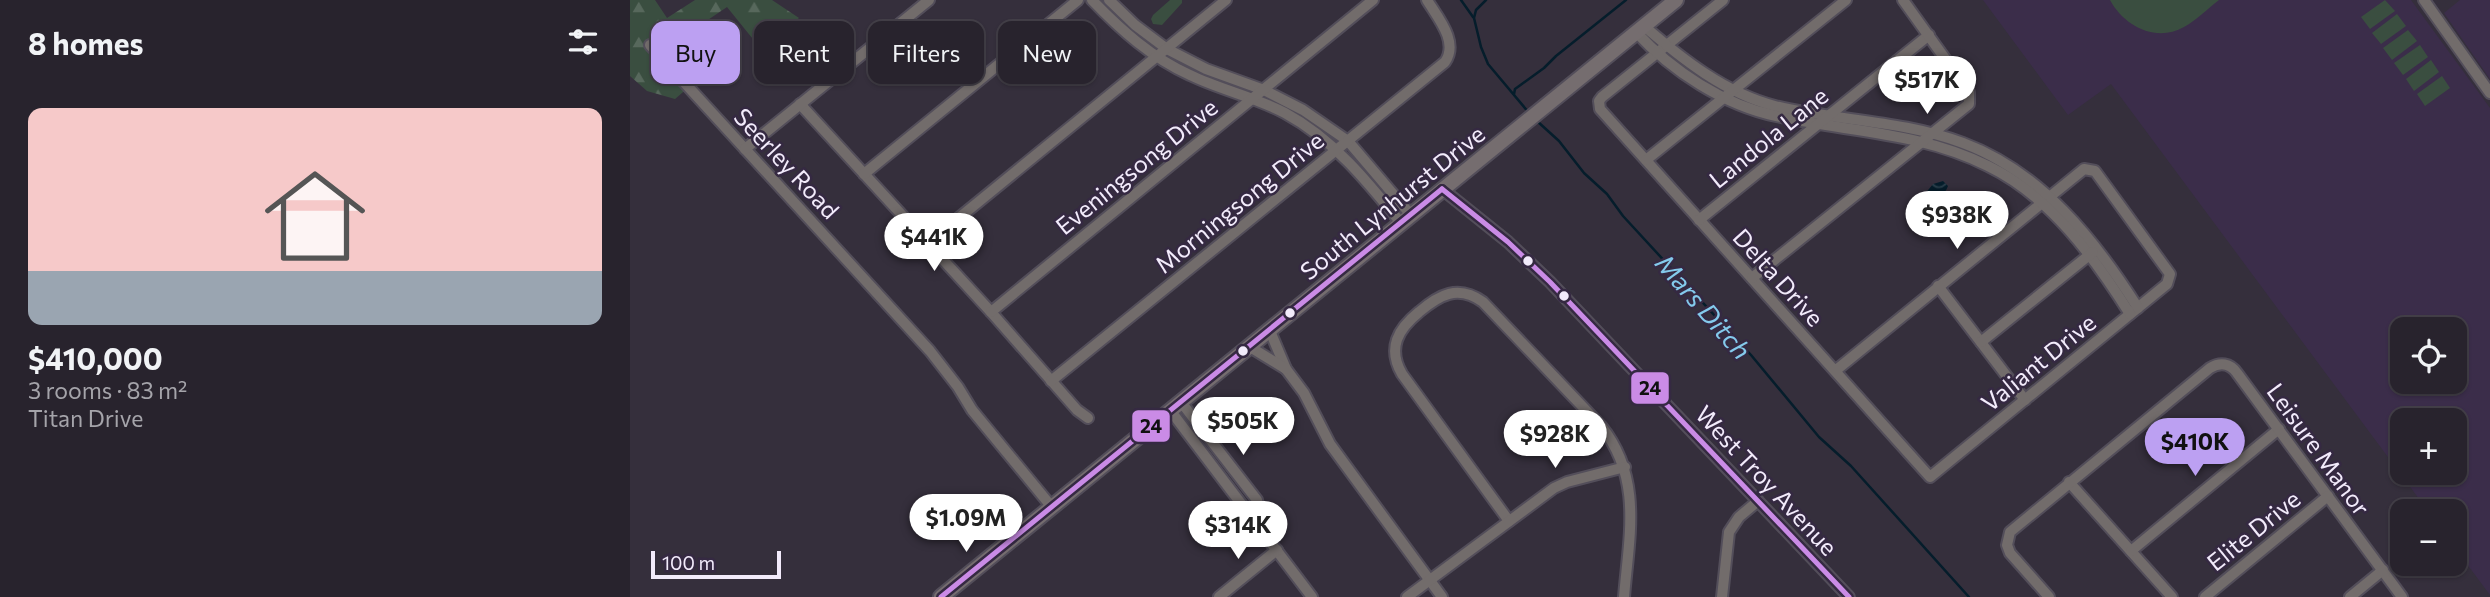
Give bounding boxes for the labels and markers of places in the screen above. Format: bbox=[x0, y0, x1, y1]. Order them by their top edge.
pin: $517K bbox=[1878, 57, 1976, 116]
pin: $938K bbox=[1908, 191, 2006, 251]
pin: $441K bbox=[885, 214, 983, 273]
unlabelled marker bbox=[1521, 254, 1535, 268]
unlabelled marker bbox=[1557, 289, 1571, 303]
unlabelled marker bbox=[1283, 306, 1297, 320]
unlabelled marker bbox=[1236, 344, 1250, 358]
pin: $505K bbox=[1194, 398, 1292, 457]
pin: $928K bbox=[1506, 410, 1604, 470]
pin: $410K bbox=[2146, 419, 2244, 478]
pin: $1.09M bbox=[909, 494, 1023, 554]
pin: $314K bbox=[1189, 502, 1287, 561]

